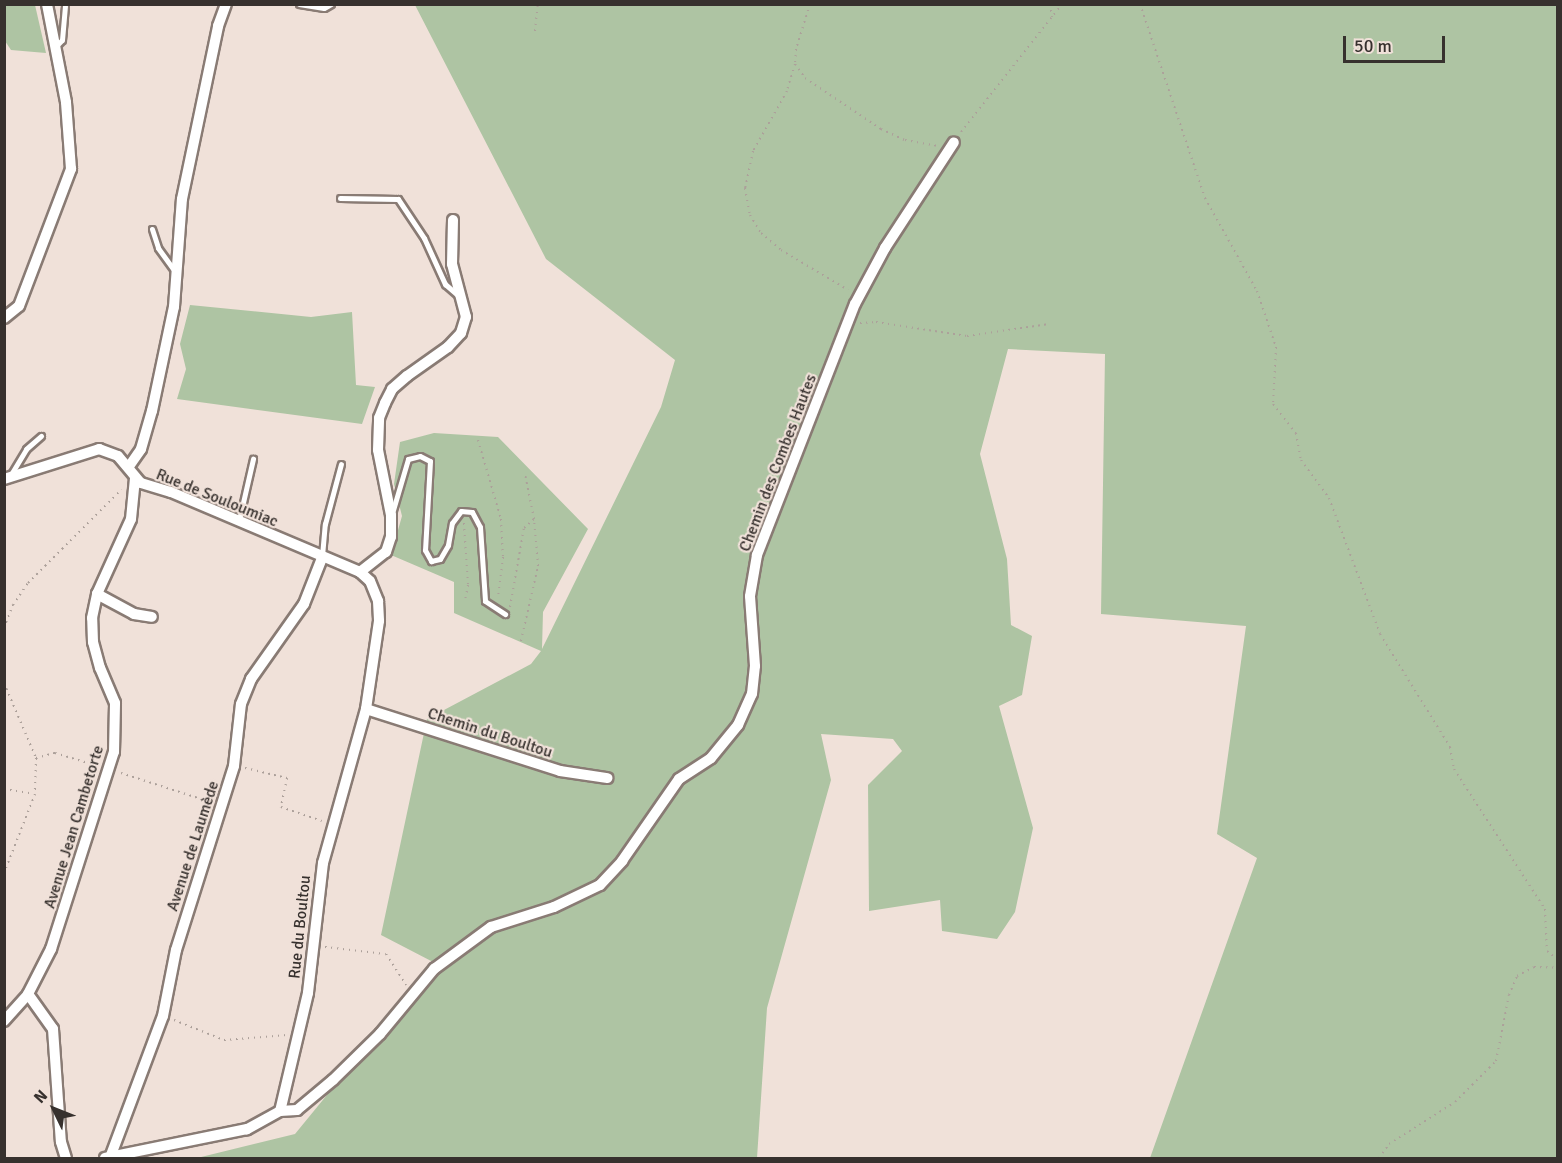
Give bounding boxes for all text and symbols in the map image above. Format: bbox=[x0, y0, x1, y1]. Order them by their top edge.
scale bar bbox=[1346, 24, 1448, 62]
text: 50 m bbox=[1354, 35, 1392, 57]
street label: Chemin des Combes Hautes bbox=[735, 372, 821, 554]
street label: Rue de Souloumiac bbox=[153, 465, 281, 531]
street label: Chemin du Boultou bbox=[425, 704, 555, 762]
street label: Avenue Jean Cambetorte bbox=[40, 743, 108, 911]
street label: Avenue de Laumède bbox=[163, 778, 223, 914]
street label: Rue du Boultou bbox=[285, 874, 315, 980]
north arrow bbox=[24, 1079, 84, 1139]
text: N bbox=[30, 1086, 52, 1108]

